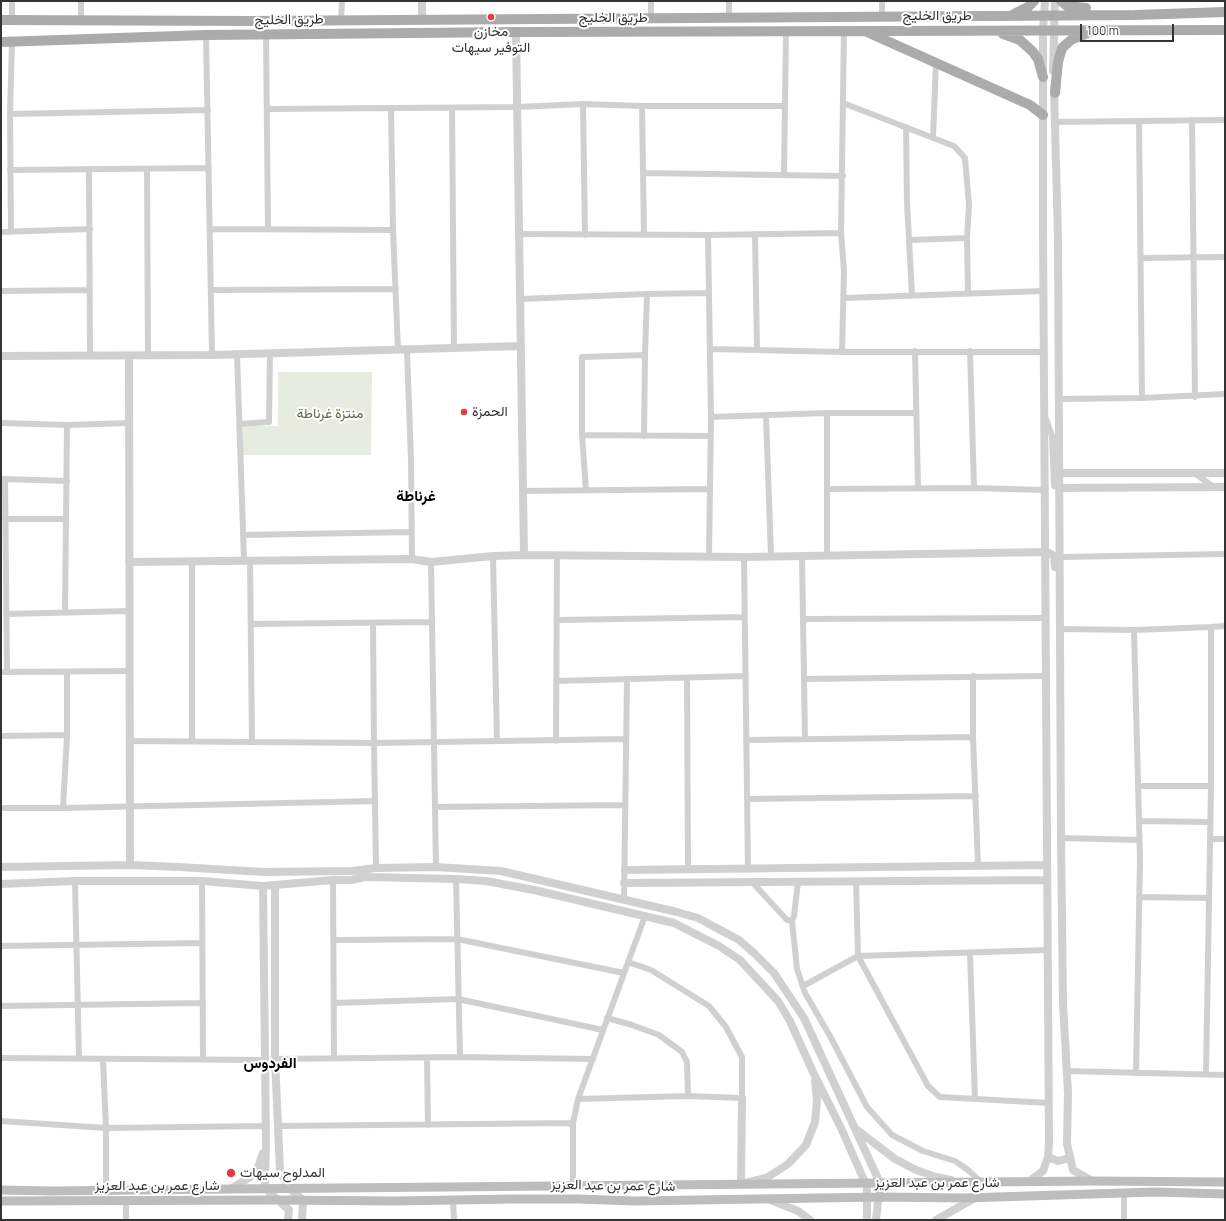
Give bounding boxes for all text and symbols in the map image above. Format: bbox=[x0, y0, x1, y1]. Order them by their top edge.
street label: طريق الخليج bbox=[902, 8, 972, 24]
street label: طريق الخليج bbox=[578, 10, 648, 26]
street label: طريق الخليج bbox=[254, 11, 324, 29]
marker: مخازن التوفير سيهات bbox=[486, 12, 496, 22]
scale bar bbox=[1082, 16, 1176, 42]
text: 100 m bbox=[1087, 22, 1119, 39]
place label: مخازن التوفير سيهات bbox=[452, 24, 530, 56]
place label: الحمزة bbox=[472, 404, 508, 420]
park label: منتزة غرناطة bbox=[297, 406, 363, 422]
marker: الحمزة bbox=[459, 407, 469, 417]
district label: غرناطة bbox=[396, 488, 436, 506]
district label: الفردوس bbox=[243, 1055, 297, 1073]
place label: المدلوح سيهات bbox=[240, 1165, 325, 1181]
marker: المدلوح سيهات bbox=[225, 1167, 237, 1179]
street label: شارع عمر بن عبد العزيز bbox=[875, 1175, 999, 1191]
street label: شارع عمر بن عبد العزيز bbox=[550, 1177, 676, 1195]
street label: شارع عمر بن عبد العزيز bbox=[95, 1178, 219, 1194]

